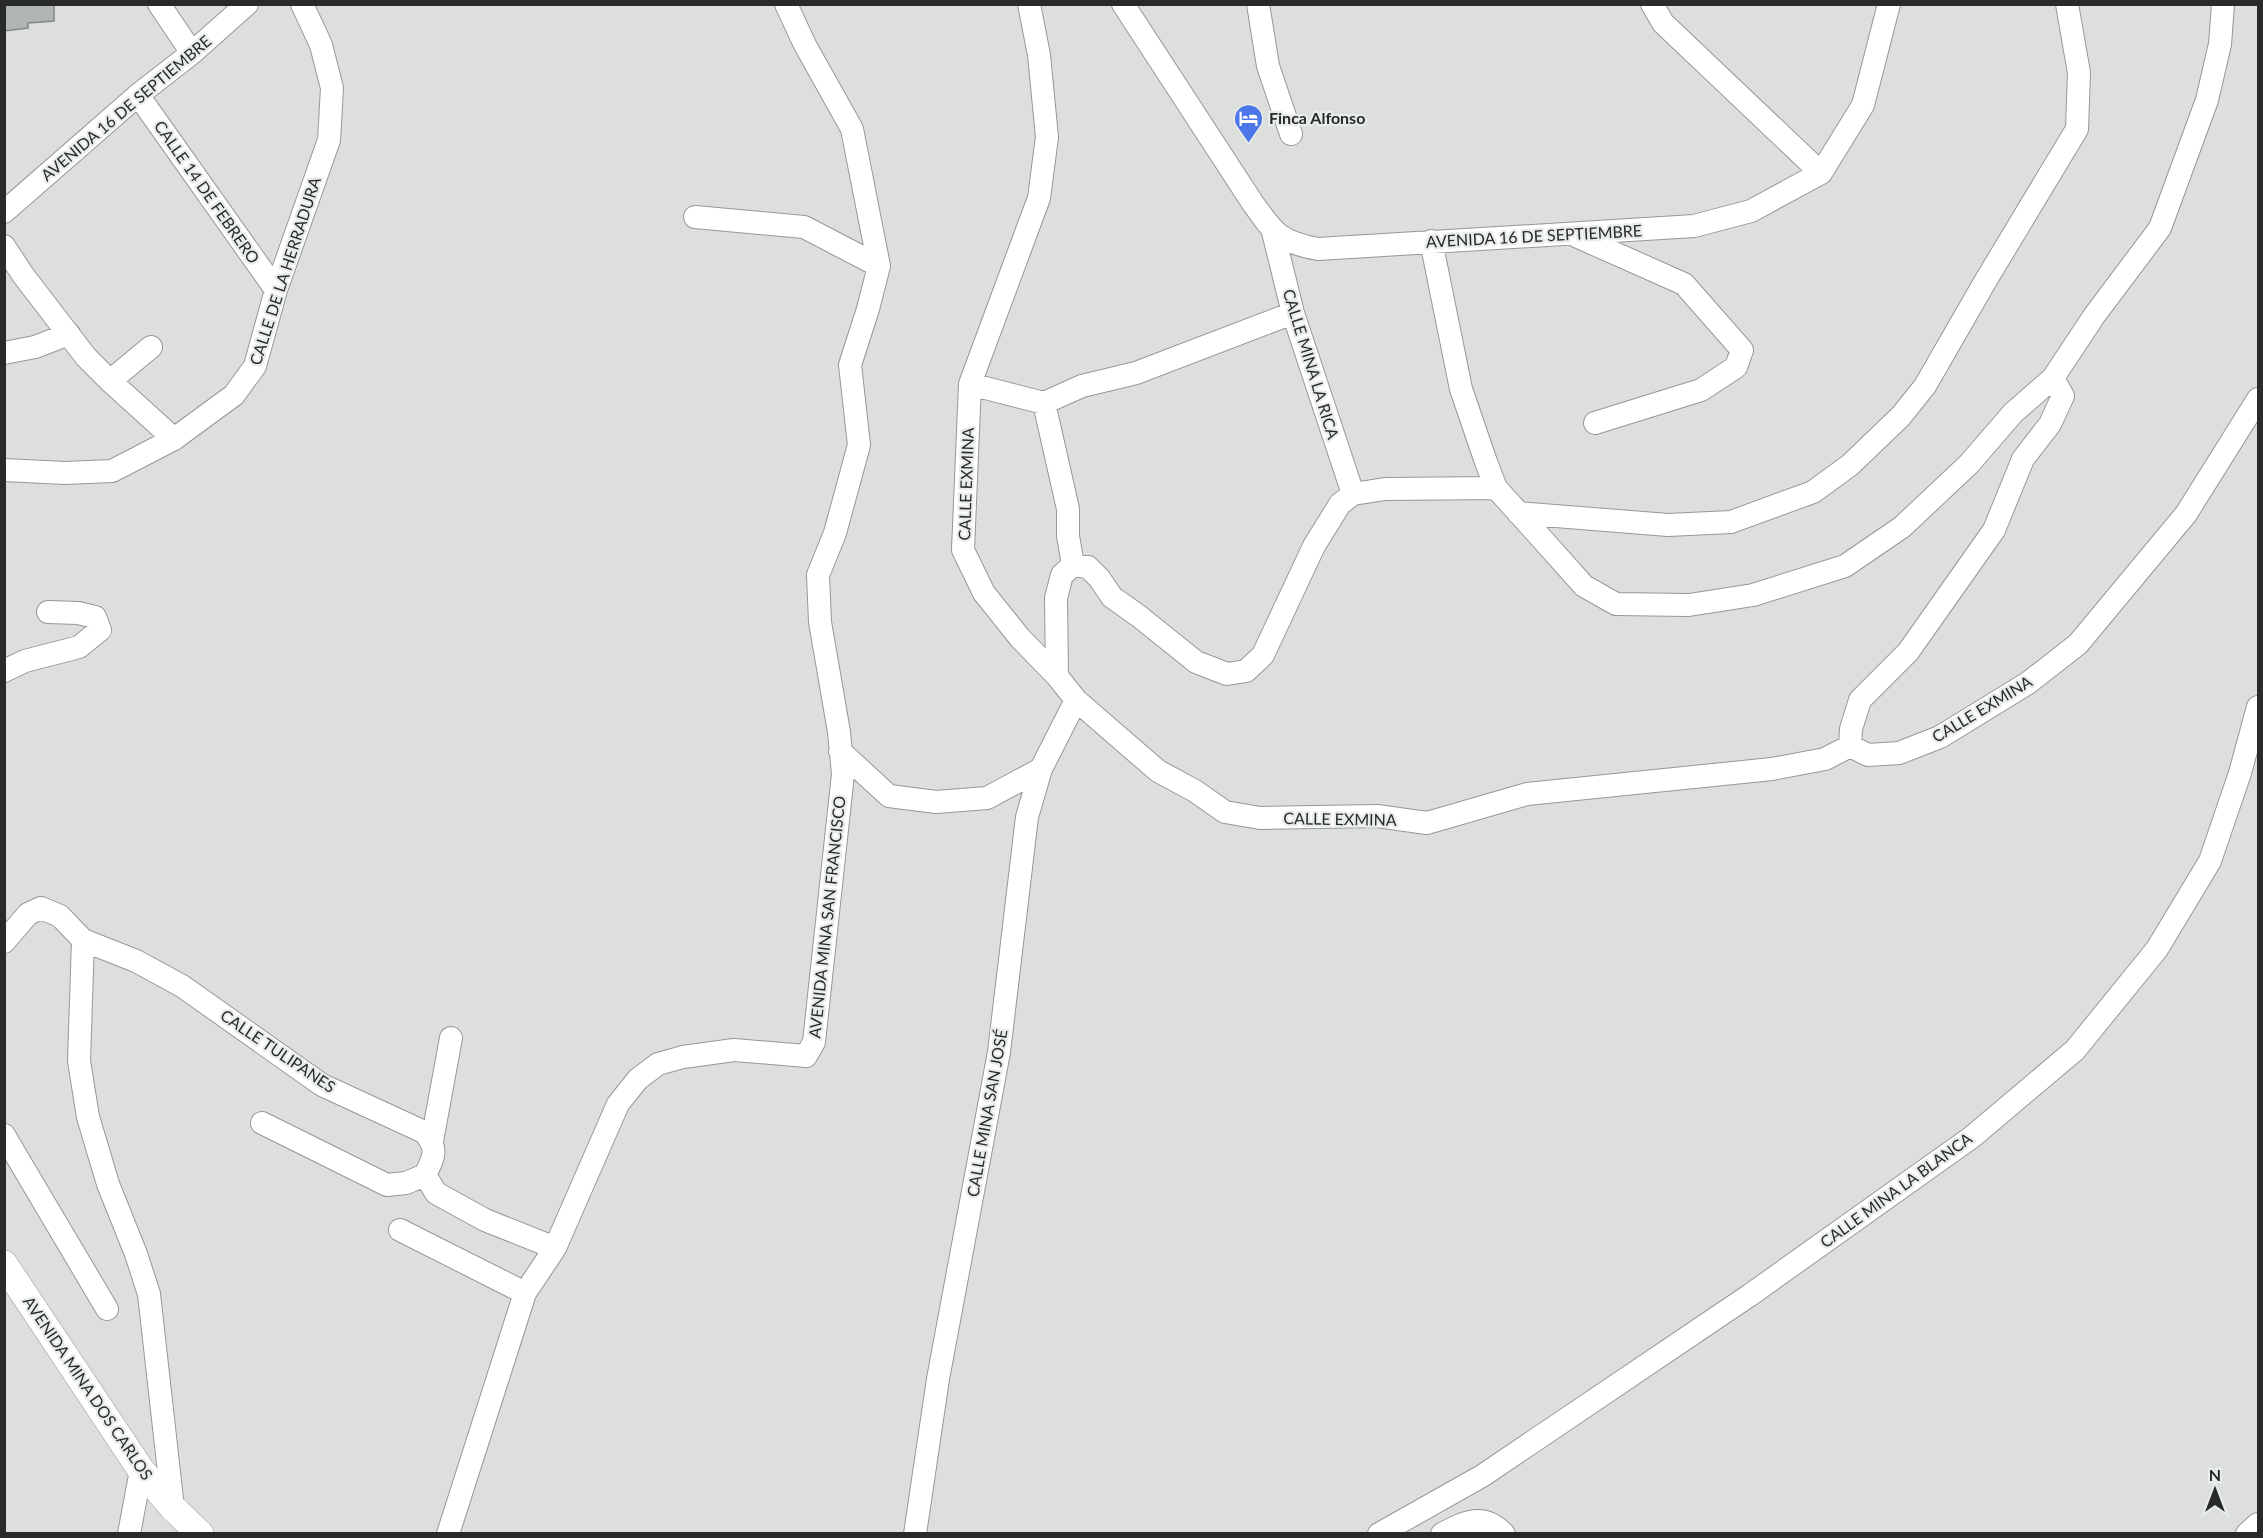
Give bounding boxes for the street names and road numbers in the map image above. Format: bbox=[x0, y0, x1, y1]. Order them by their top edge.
street label: AVENIDA 16 DE SEPTIEMBRE bbox=[37, 31, 215, 184]
street label: CALLE 14 DE FEBRERO bbox=[151, 117, 264, 267]
street label: CALLE DE LA HERRADURA bbox=[245, 174, 324, 367]
street label: AVENIDA 16 DE SEPTIEMBRE bbox=[1425, 220, 1642, 251]
street label: CALLE MINA LA RICA bbox=[1280, 287, 1343, 441]
street label: CALLE EXMINA bbox=[954, 427, 977, 541]
street label: CALLE EXMINA bbox=[1928, 671, 2035, 746]
street label: AVENIDA MINA SAN FRANCISCO bbox=[804, 795, 849, 1039]
street label: CALLE EXMINA bbox=[1283, 808, 1397, 829]
street label: CALLE TULIPANES bbox=[217, 1005, 339, 1096]
street label: CALLE MINA SAN JOSÉ bbox=[962, 1028, 1011, 1198]
street label: CALLE MINA LA BLANCA bbox=[1816, 1128, 1975, 1251]
street label: AVENIDA MINA DOS CARLOS bbox=[20, 1292, 157, 1483]

